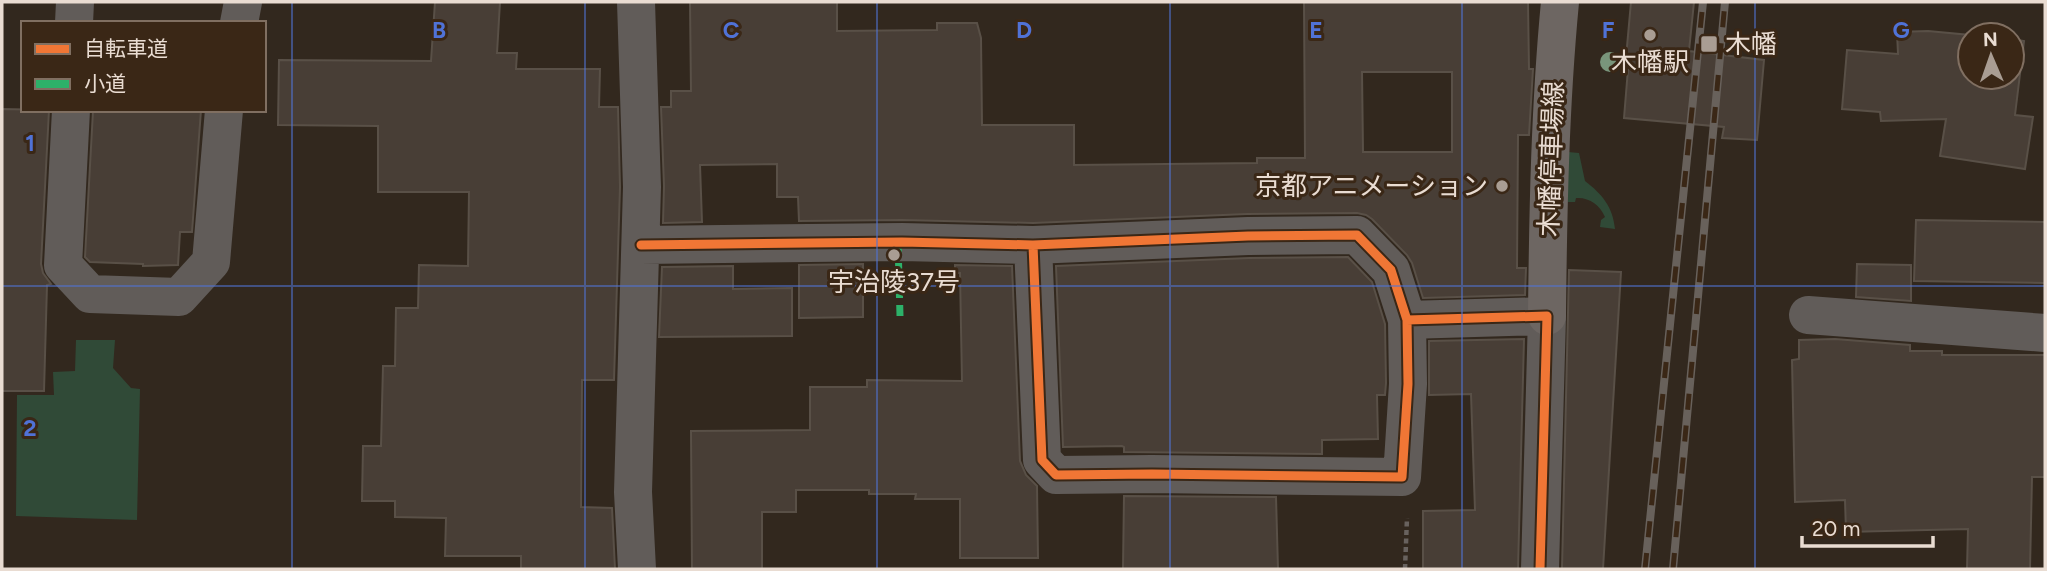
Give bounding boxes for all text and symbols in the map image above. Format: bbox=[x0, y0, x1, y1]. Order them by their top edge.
text: B bbox=[432, 16, 446, 44]
text: C bbox=[723, 16, 740, 44]
text: D bbox=[1016, 16, 1032, 44]
text: E bbox=[1309, 16, 1323, 44]
text: F bbox=[1602, 16, 1615, 44]
text: G bbox=[1892, 16, 1910, 44]
legend bbox=[21, 21, 266, 112]
north arrow bbox=[1956, 21, 2026, 91]
marker: 木幡駅 bbox=[1642, 27, 1658, 43]
place label: 木幡 bbox=[1725, 28, 1777, 60]
text: N bbox=[1983, 28, 1998, 51]
marker: 木幡 bbox=[1699, 34, 1719, 54]
text: 自転車道 bbox=[84, 36, 168, 61]
place label: 木幡駅 bbox=[1611, 46, 1689, 78]
text: 小道 bbox=[84, 71, 126, 96]
street label: 木幡停車場線 bbox=[1532, 80, 1570, 238]
text: 1 bbox=[25, 129, 35, 157]
place label: 京都アニメーション bbox=[1255, 170, 1488, 202]
marker: 京都アニメーション bbox=[1494, 178, 1510, 194]
marker: 宇治陵37号 bbox=[886, 247, 902, 263]
place label: 宇治陵37号 bbox=[828, 266, 960, 298]
text: 2 bbox=[23, 414, 37, 442]
scale bar bbox=[1802, 504, 1933, 548]
text: 20 m bbox=[1812, 516, 1860, 541]

